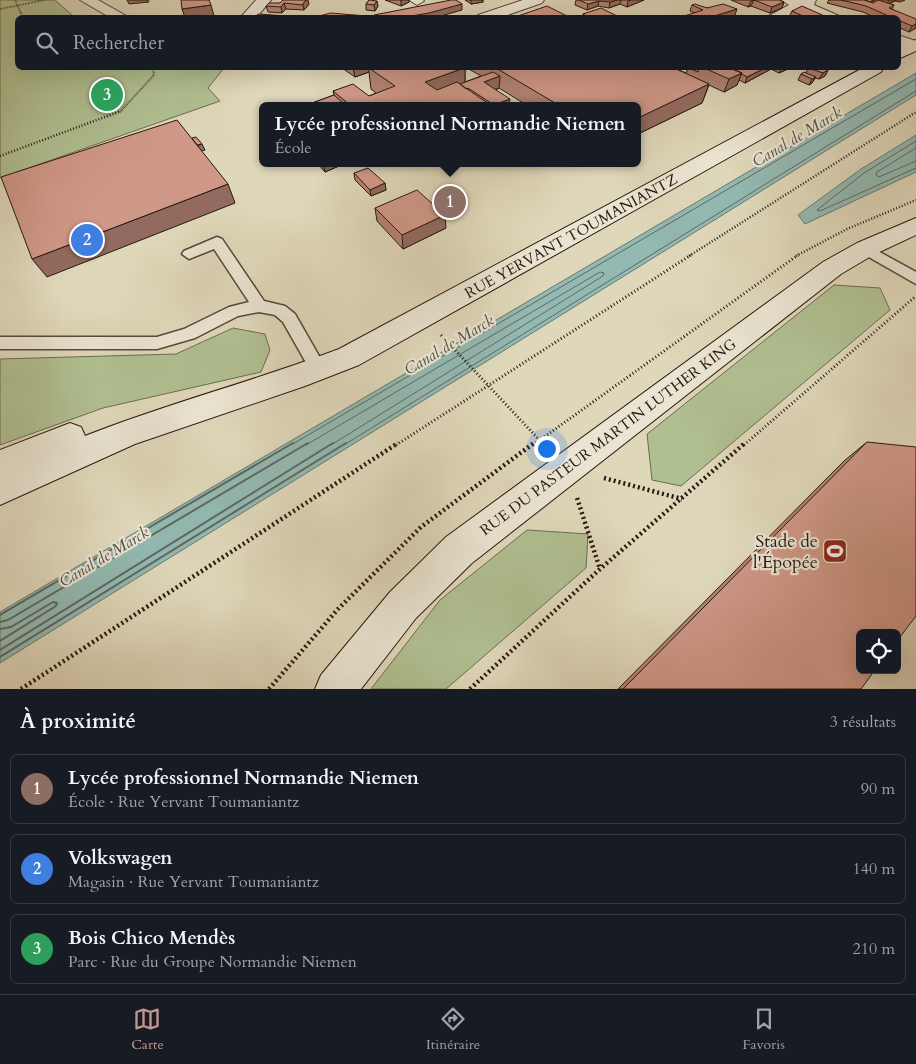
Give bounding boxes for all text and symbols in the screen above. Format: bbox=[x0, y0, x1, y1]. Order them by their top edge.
search box bbox=[15, 15, 901, 70]
icon: search bbox=[33, 29, 61, 57]
text: Rechercher bbox=[73, 30, 164, 56]
pin: 3 bbox=[91, 76, 123, 114]
water label: Canal de Marck bbox=[748, 101, 846, 172]
popup bbox=[259, 102, 641, 167]
text: Lycée professionnel Normandie Niemen bbox=[274, 111, 626, 137]
text: École bbox=[274, 137, 312, 159]
street label: RUE YERVANT TOUMANIANTZ bbox=[461, 169, 681, 303]
pin: 1 bbox=[434, 183, 466, 221]
pin: 2 bbox=[71, 221, 103, 259]
water label: Canal de Marck bbox=[400, 309, 498, 380]
street label: RUE DU PASTEUR MARTIN LUTHER KING bbox=[476, 334, 740, 540]
your location bbox=[534, 436, 560, 462]
water label: Canal de Marck bbox=[55, 521, 153, 592]
place label: Stade de l'Épopée bbox=[753, 529, 818, 575]
sports icon: Stade de l'Épopée bbox=[822, 538, 848, 564]
map controls bbox=[856, 629, 901, 674]
button: locate bbox=[856, 629, 901, 674]
text: À proximité bbox=[20, 707, 136, 736]
text: 3 résultats bbox=[830, 711, 896, 733]
text: Lycée professionnel Normandie Niemen bbox=[68, 765, 419, 791]
text: 1 bbox=[33, 778, 41, 800]
text: 90 m bbox=[861, 778, 895, 800]
text: École · Rue Yervant Toumaniantz bbox=[68, 791, 299, 813]
text: Volkswagen bbox=[68, 845, 173, 871]
text: 2 bbox=[33, 858, 41, 880]
text: 140 m bbox=[853, 858, 895, 880]
text: Magasin · Rue Yervant Toumaniantz bbox=[68, 871, 319, 893]
text: Bois Chico Mendès bbox=[68, 925, 235, 951]
text: 3 bbox=[33, 938, 41, 960]
text: 210 m bbox=[853, 938, 895, 960]
text: Parc · Rue du Groupe Normandie Niemen bbox=[68, 951, 357, 973]
tab: Carte bbox=[131, 1005, 164, 1054]
tab: Itinéraire bbox=[426, 1005, 480, 1054]
tab: Favoris bbox=[742, 1005, 785, 1054]

